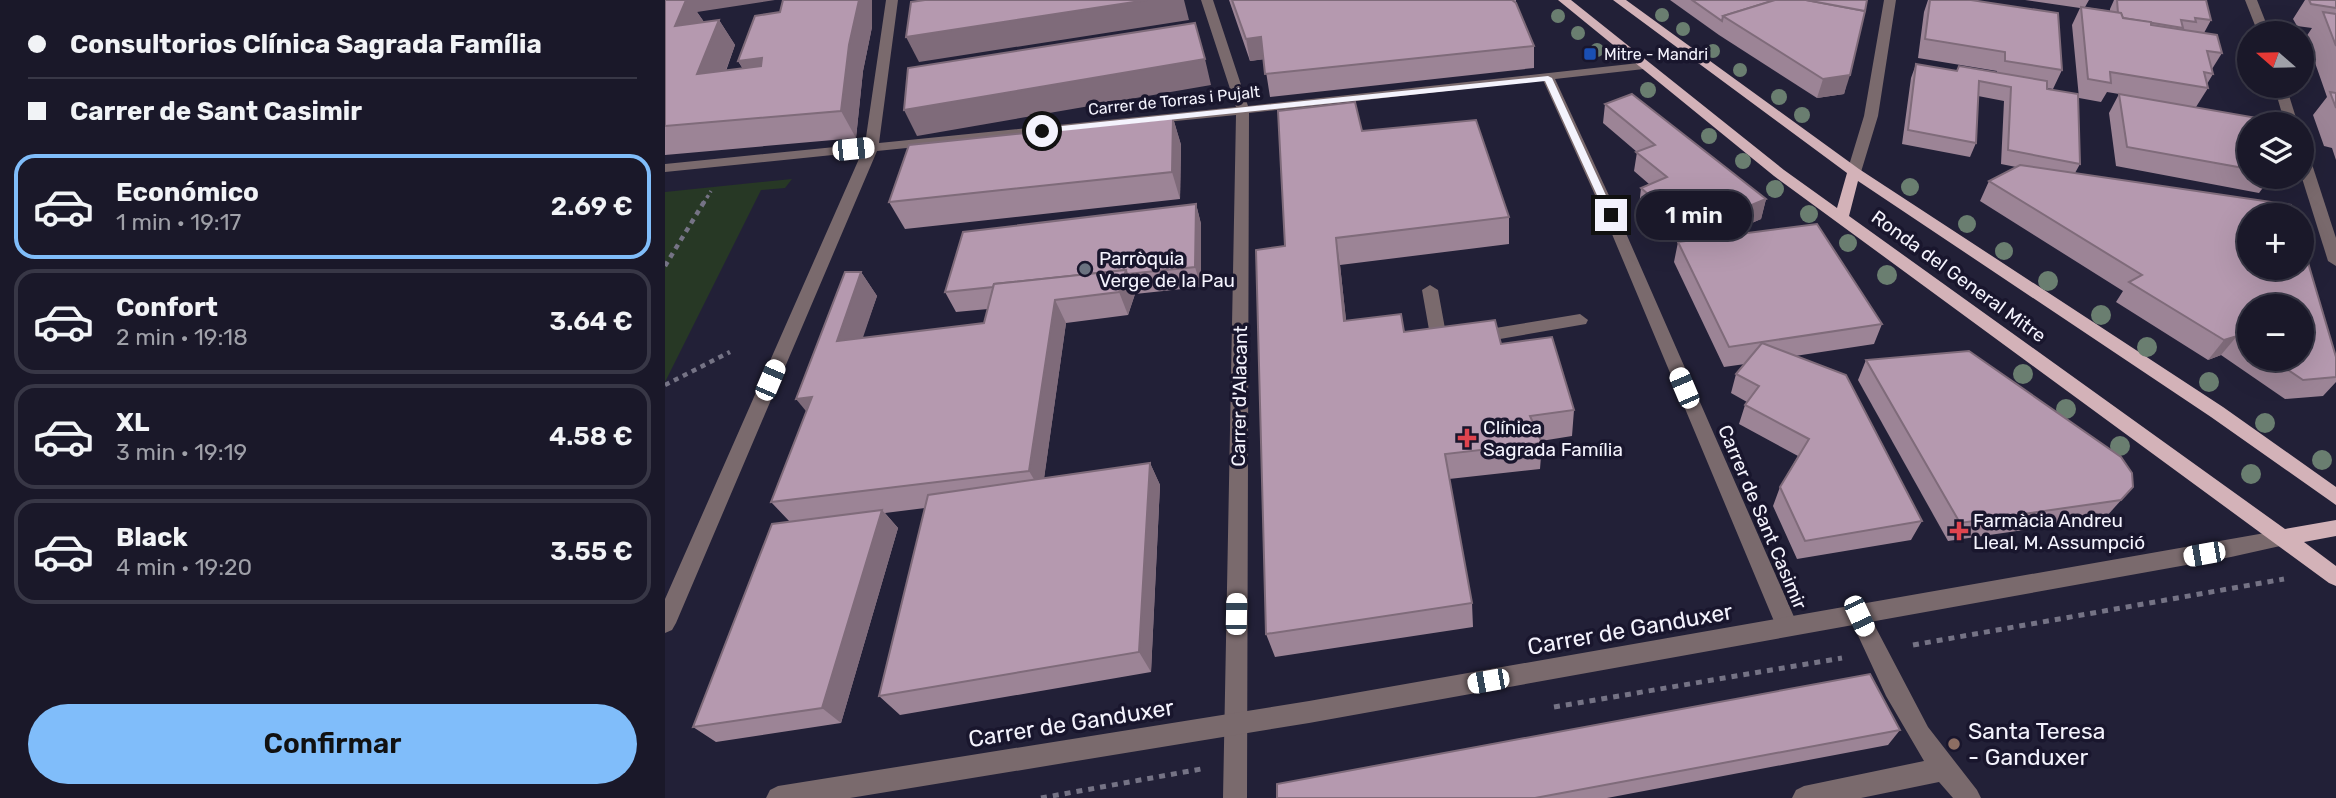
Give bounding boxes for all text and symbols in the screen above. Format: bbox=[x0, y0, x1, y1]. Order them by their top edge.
north arrow bbox=[2237, 21, 2313, 98]
map controls bbox=[2237, 21, 2314, 371]
text: Consultorios Clínica Sagrada Família bbox=[70, 29, 542, 60]
place label: Mitre - Mandri bbox=[1604, 45, 1708, 64]
marker: Mitre - Mandri bbox=[1582, 46, 1598, 62]
street label: Carrer de Torras i Pujalt bbox=[1087, 82, 1261, 119]
text: Carrer de Sant Casimir bbox=[70, 96, 362, 127]
button: layers bbox=[2237, 112, 2314, 189]
route start bbox=[1026, 115, 1058, 147]
car bbox=[832, 136, 875, 162]
icon: car bbox=[32, 175, 95, 238]
text: Económico bbox=[116, 177, 259, 208]
callout: 1 min bbox=[1635, 190, 1751, 240]
text: 2.69 € bbox=[551, 191, 633, 222]
route end bbox=[1595, 199, 1627, 231]
text: 1 min bbox=[1665, 201, 1723, 229]
button: + bbox=[2237, 203, 2314, 280]
street label: Ronda del General Mitre bbox=[1867, 205, 2050, 347]
text: 1 min · 19:17 bbox=[116, 208, 241, 236]
place label: Parròquia Verge de la Pau bbox=[1099, 247, 1235, 292]
marker: Parròquia Verge de la Pau bbox=[1077, 261, 1093, 277]
icon: car bbox=[32, 290, 95, 353]
text: Confort bbox=[116, 292, 218, 323]
button: − bbox=[2237, 294, 2314, 371]
text: 3.64 € bbox=[549, 306, 633, 337]
text: 2 min · 19:18 bbox=[116, 323, 248, 351]
street label: Carrer d'Alacant bbox=[1227, 325, 1252, 467]
car bbox=[753, 357, 788, 403]
car bbox=[1667, 365, 1702, 411]
icon: car bbox=[32, 405, 95, 468]
text: XL bbox=[116, 407, 149, 438]
place label: Clínica Sagrada Família bbox=[1483, 416, 1623, 461]
text: 4.58 € bbox=[549, 421, 633, 452]
street label: Carrer de Sant Casimir bbox=[1713, 422, 1812, 614]
marker: Clínica Sagrada Família bbox=[1457, 428, 1477, 448]
text: 3 min · 19:19 bbox=[116, 438, 247, 466]
place label: Farmàcia Andreu Lleal, M. Assumpció bbox=[1973, 509, 2145, 554]
icon: car bbox=[32, 520, 95, 583]
text: Black bbox=[116, 522, 188, 553]
marker: Farmàcia Andreu Lleal, M. Assumpció bbox=[1951, 523, 1967, 539]
text: 3.55 € bbox=[550, 536, 633, 567]
car bbox=[2182, 540, 2227, 568]
text: 4 min · 19:20 bbox=[116, 553, 252, 581]
car bbox=[1226, 593, 1247, 635]
car bbox=[1841, 593, 1878, 639]
street label: Carrer de Ganduxer bbox=[1525, 597, 1735, 661]
car bbox=[1466, 667, 1511, 695]
street label: Carrer de Ganduxer bbox=[966, 693, 1176, 753]
button: Confirmar bbox=[28, 704, 637, 784]
place label: Santa Teresa - Ganduxer bbox=[1968, 717, 2105, 771]
marker: Santa Teresa - Ganduxer bbox=[1946, 736, 1962, 752]

